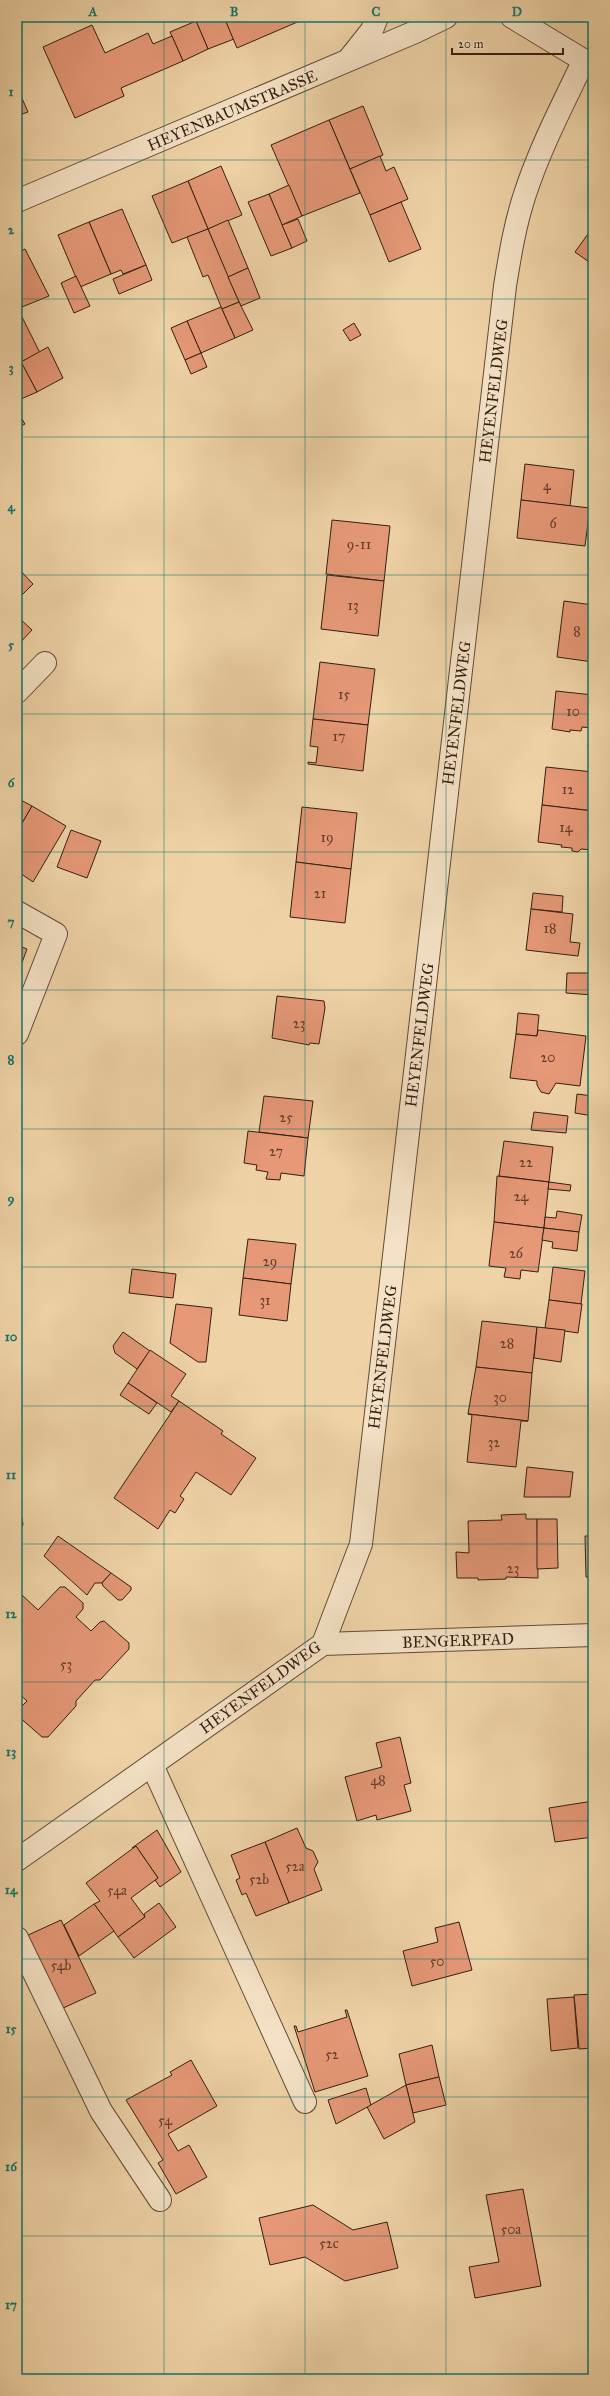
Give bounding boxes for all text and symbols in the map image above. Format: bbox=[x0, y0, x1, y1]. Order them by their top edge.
text: A bbox=[88, 4, 98, 20]
text: B bbox=[230, 4, 239, 20]
text: C bbox=[372, 4, 381, 20]
text: D bbox=[512, 4, 522, 20]
scale bar bbox=[452, 30, 563, 56]
text: 20 m bbox=[458, 37, 484, 51]
street label: HEYENBAUMSTRASSE bbox=[145, 66, 320, 155]
text: 1 bbox=[8, 84, 14, 100]
text: 2 bbox=[8, 222, 15, 238]
street label: HEYENFELDWEG bbox=[475, 318, 512, 464]
text: 3 bbox=[8, 360, 14, 376]
house number: 4 bbox=[543, 477, 552, 494]
text: 4 bbox=[7, 499, 15, 515]
house number: 6 bbox=[549, 515, 557, 532]
house number: 9-11 bbox=[347, 536, 372, 553]
house number: 13 bbox=[347, 597, 359, 614]
house number: 8 bbox=[573, 623, 581, 640]
text: 5 bbox=[8, 637, 15, 653]
street label: HEYENFELDWEG bbox=[438, 640, 475, 786]
house number: 15 bbox=[338, 686, 350, 703]
house number: 10 bbox=[566, 703, 580, 720]
house number: 17 bbox=[332, 728, 346, 745]
text: 6 bbox=[8, 775, 16, 791]
house number: 12 bbox=[562, 781, 574, 798]
house number: 14 bbox=[559, 819, 574, 836]
house number: 19 bbox=[321, 829, 333, 846]
house number: 21 bbox=[314, 885, 327, 902]
text: 7 bbox=[8, 914, 15, 930]
house number: 18 bbox=[544, 920, 556, 937]
street label: HEYENFELDWEG bbox=[401, 962, 438, 1108]
house number: 23 bbox=[293, 1015, 305, 1032]
house number: 20 bbox=[540, 1049, 556, 1066]
text: 8 bbox=[8, 1052, 15, 1068]
house number: 25 bbox=[279, 1109, 293, 1126]
house number: 27 bbox=[269, 1143, 283, 1160]
house number: 22 bbox=[519, 1154, 533, 1171]
house number: 24 bbox=[514, 1188, 530, 1205]
text: 9 bbox=[8, 1191, 15, 1207]
house number: 26 bbox=[509, 1245, 524, 1262]
house number: 29 bbox=[263, 1253, 277, 1270]
street label: HEYENFELDWEG bbox=[364, 1284, 401, 1430]
house number: 31 bbox=[259, 1292, 271, 1309]
text: 10 bbox=[5, 1329, 18, 1345]
house number: 28 bbox=[500, 1335, 514, 1352]
house number: 30 bbox=[493, 1389, 507, 1406]
house number: 32 bbox=[488, 1434, 500, 1451]
text: 11 bbox=[6, 1467, 16, 1483]
house number: 23 bbox=[507, 1560, 519, 1577]
text: 12 bbox=[5, 1606, 17, 1622]
street label: BENGERPFAD bbox=[402, 1629, 514, 1652]
street label: HEYENFELDWEG bbox=[196, 1637, 325, 1738]
house number: 53 bbox=[60, 1656, 72, 1673]
text: 13 bbox=[6, 1744, 16, 1760]
house number: 48 bbox=[370, 1772, 386, 1789]
house number: 52a bbox=[285, 1858, 305, 1875]
house number: 52b bbox=[249, 1871, 269, 1888]
text: 14 bbox=[5, 1882, 18, 1898]
house number: 54a bbox=[107, 1882, 127, 1899]
house number: 50 bbox=[430, 1953, 444, 1970]
house number: 54b bbox=[51, 1957, 72, 1974]
text: 15 bbox=[5, 2021, 17, 2037]
house number: 52 bbox=[325, 2046, 339, 2063]
house number: 54 bbox=[158, 2112, 173, 2129]
text: 16 bbox=[5, 2159, 18, 2175]
house number: 50a bbox=[501, 2221, 521, 2238]
house number: 52c bbox=[319, 2235, 339, 2252]
text: 17 bbox=[5, 2297, 17, 2313]

